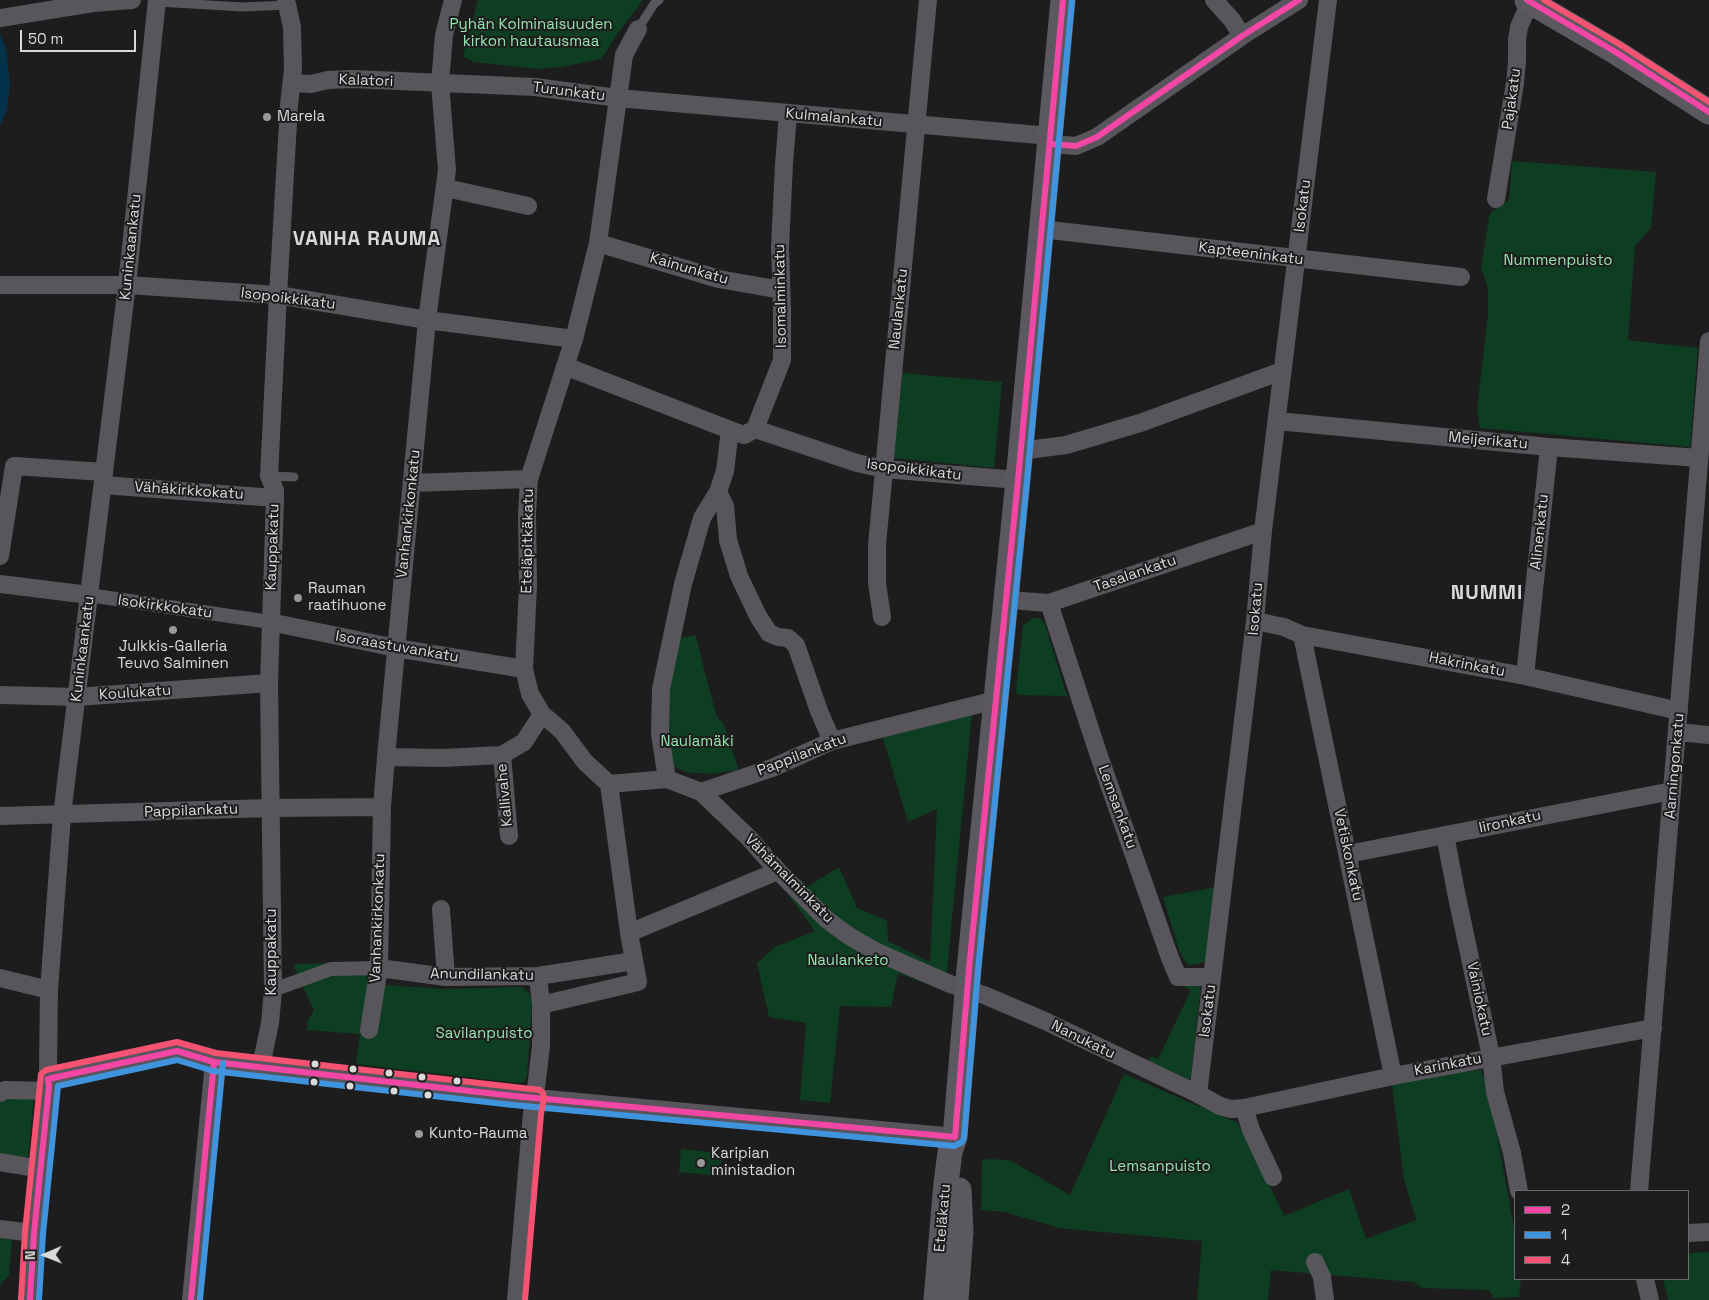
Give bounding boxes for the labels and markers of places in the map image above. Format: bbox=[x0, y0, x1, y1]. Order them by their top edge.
place label: Marela bbox=[277, 108, 325, 126]
marker: Marela bbox=[261, 111, 273, 123]
place label: Rauman raatihuone bbox=[308, 580, 386, 615]
marker: Rauman raatihuone bbox=[292, 592, 304, 604]
marker: Julkkis-Galleria Teuvo Salminen bbox=[167, 624, 179, 636]
place label: Julkkis-Galleria Teuvo Salminen bbox=[117, 638, 229, 673]
unlabelled marker bbox=[310, 1059, 320, 1069]
unlabelled marker bbox=[348, 1064, 358, 1074]
unlabelled marker bbox=[384, 1068, 394, 1078]
unlabelled marker bbox=[417, 1072, 427, 1082]
unlabelled marker bbox=[452, 1076, 462, 1086]
unlabelled marker bbox=[309, 1077, 319, 1087]
unlabelled marker bbox=[345, 1081, 355, 1091]
unlabelled marker bbox=[389, 1086, 399, 1096]
unlabelled marker bbox=[423, 1090, 433, 1100]
place label: Kunto-Rauma bbox=[429, 1125, 527, 1143]
marker: Kunto-Rauma bbox=[413, 1128, 425, 1140]
place label: Karipian ministadion bbox=[711, 1145, 795, 1180]
marker: Karipian ministadion bbox=[695, 1157, 707, 1169]

